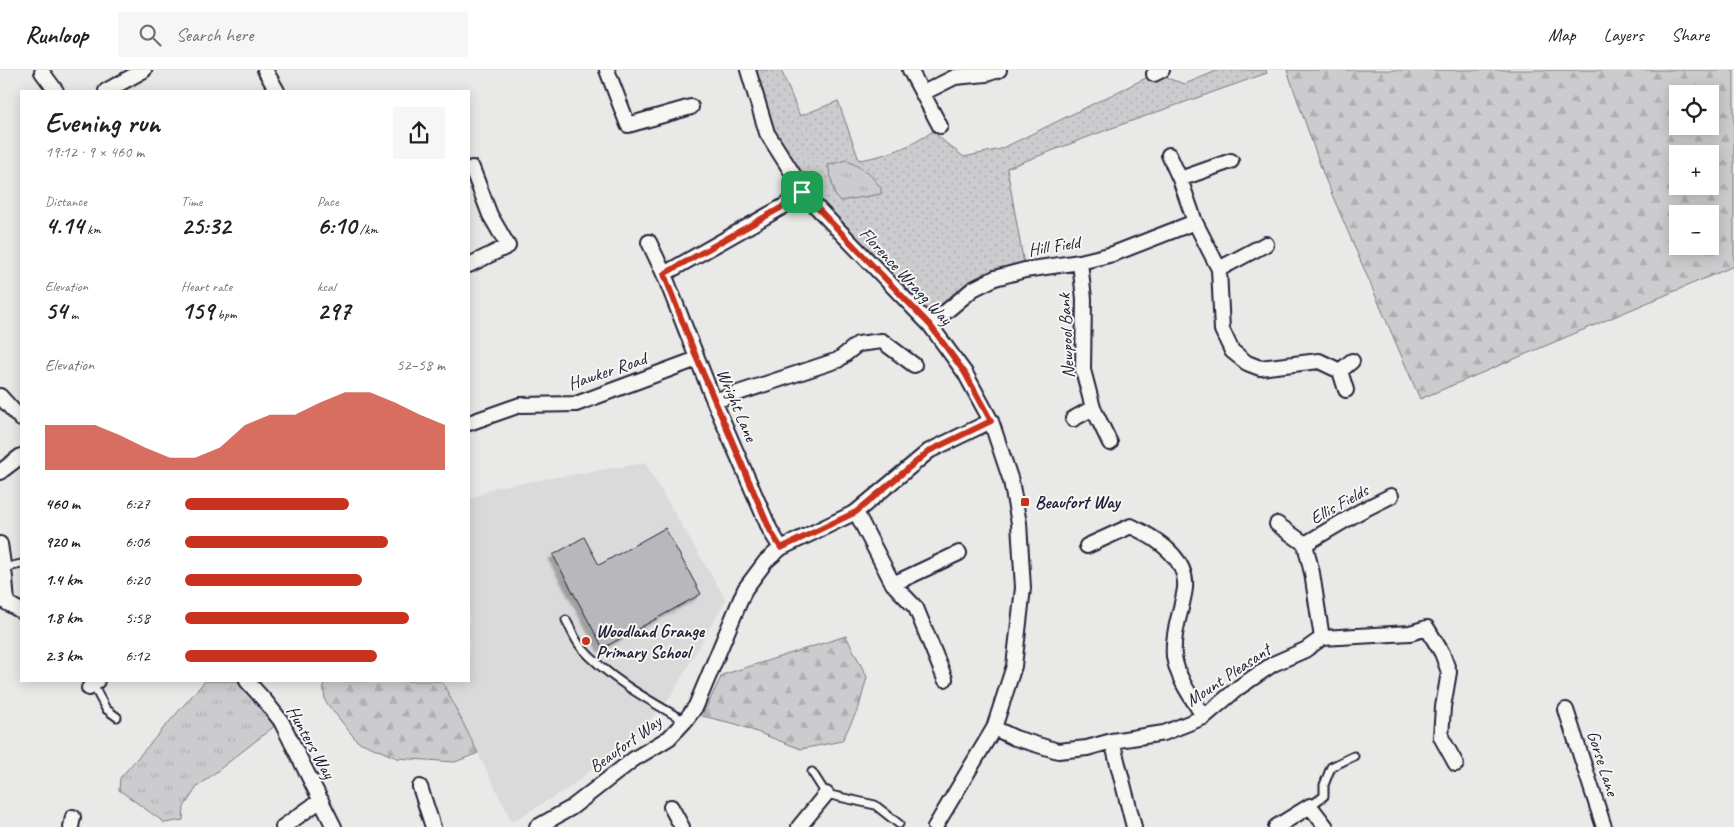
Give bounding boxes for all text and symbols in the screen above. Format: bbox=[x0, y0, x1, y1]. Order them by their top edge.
search box bbox=[118, 12, 468, 57]
text: Runloop bbox=[25, 20, 88, 50]
icon: search bbox=[136, 21, 164, 49]
text: Search here bbox=[176, 23, 253, 47]
text: Map bbox=[1548, 24, 1576, 46]
text: Layers bbox=[1604, 24, 1643, 46]
text: Share bbox=[1671, 24, 1709, 46]
map controls bbox=[1669, 85, 1719, 255]
button: locate bbox=[1669, 85, 1719, 135]
text: Evening run bbox=[45, 105, 160, 140]
button: share bbox=[393, 107, 445, 159]
text: 19:12 · 9 × 460 m bbox=[45, 142, 144, 162]
button: + bbox=[1669, 145, 1719, 195]
pin bbox=[781, 171, 823, 213]
icon: arrive bbox=[788, 178, 816, 206]
text: Distance bbox=[45, 193, 87, 210]
text: Time bbox=[181, 193, 202, 210]
text: Pace bbox=[317, 193, 339, 210]
button: − bbox=[1669, 205, 1719, 255]
text: 4.14 bbox=[45, 210, 84, 242]
text: 25:32 bbox=[181, 210, 231, 242]
text: 6:10 bbox=[317, 210, 356, 242]
text: km bbox=[84, 221, 101, 238]
text: /km bbox=[356, 221, 378, 238]
street label: Florence Wragg Way bbox=[855, 223, 958, 331]
street label: Hill Field bbox=[1027, 231, 1084, 261]
text: Elevation bbox=[45, 278, 88, 295]
text: Heart rate bbox=[181, 278, 232, 295]
text: kcal bbox=[317, 278, 336, 295]
street label: Newpool Bank bbox=[1053, 292, 1079, 379]
text: 54 bbox=[45, 295, 67, 327]
text: 159 bbox=[181, 295, 214, 327]
text: 297 bbox=[317, 295, 350, 327]
text: m bbox=[67, 306, 78, 323]
text: bpm bbox=[214, 306, 237, 323]
street label: Hawker Road bbox=[565, 346, 652, 395]
text: Elevation bbox=[45, 355, 94, 375]
text: 52–58 m bbox=[396, 355, 445, 375]
street label: Wright Lane bbox=[712, 365, 763, 446]
street label: Ellis Fields bbox=[1306, 478, 1374, 529]
place label: Beaufort Way bbox=[1035, 491, 1122, 513]
text: 460 m bbox=[45, 494, 80, 514]
text: 6:27 bbox=[125, 494, 150, 514]
marker: Beaufort Way bbox=[1019, 496, 1031, 508]
text: 920 m bbox=[45, 532, 79, 552]
text: 6:06 bbox=[125, 532, 150, 552]
text: 1.4 km bbox=[45, 570, 82, 590]
text: 6:20 bbox=[125, 570, 150, 590]
text: 1.8 km bbox=[45, 608, 82, 628]
text: 5:58 bbox=[125, 608, 150, 628]
place label: Woodland Grange Primary School bbox=[596, 620, 706, 663]
marker: Woodland Grange Primary School bbox=[580, 635, 592, 647]
street label: Mount Pleasant bbox=[1182, 637, 1277, 711]
text: 2.3 km bbox=[45, 646, 82, 666]
text: 6:12 bbox=[125, 646, 150, 666]
street label: Hunters Way bbox=[282, 702, 341, 784]
street label: Beaufort Way bbox=[585, 709, 667, 778]
street label: Gorse Lane bbox=[1582, 728, 1624, 799]

